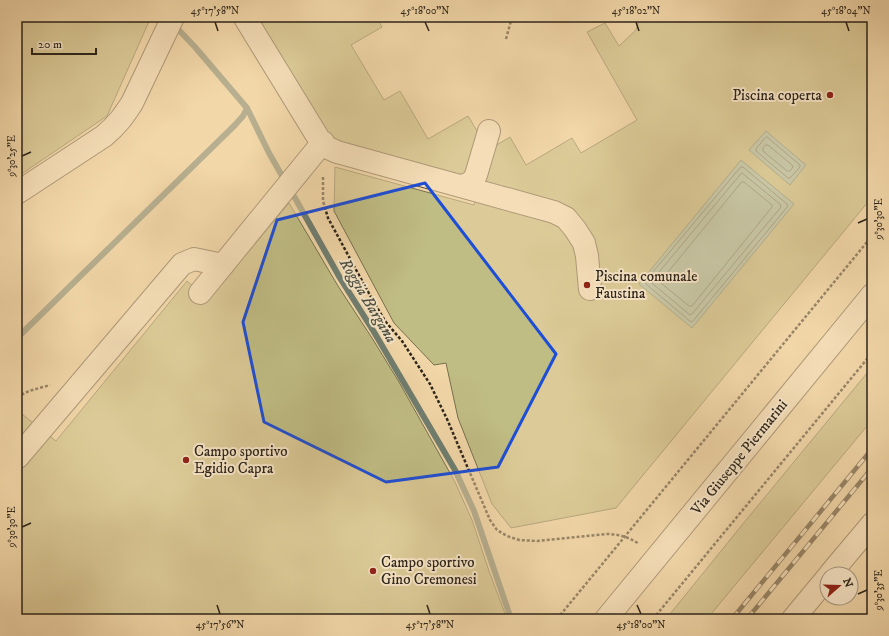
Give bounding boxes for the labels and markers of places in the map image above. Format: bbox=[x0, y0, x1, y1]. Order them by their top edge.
place label: Piscina coperta bbox=[732, 86, 823, 105]
marker: Piscina coperta bbox=[825, 90, 835, 100]
place label: Piscina comunale Faustina bbox=[595, 267, 697, 303]
marker: Piscina comunale Faustina bbox=[582, 280, 592, 290]
place label: Campo sportivo Egidio Capra bbox=[194, 442, 288, 478]
marker: Campo sportivo Egidio Capra bbox=[181, 455, 191, 465]
place label: Campo sportivo Gino Cremonesi bbox=[381, 553, 477, 589]
marker: Campo sportivo Gino Cremonesi bbox=[368, 566, 378, 576]

